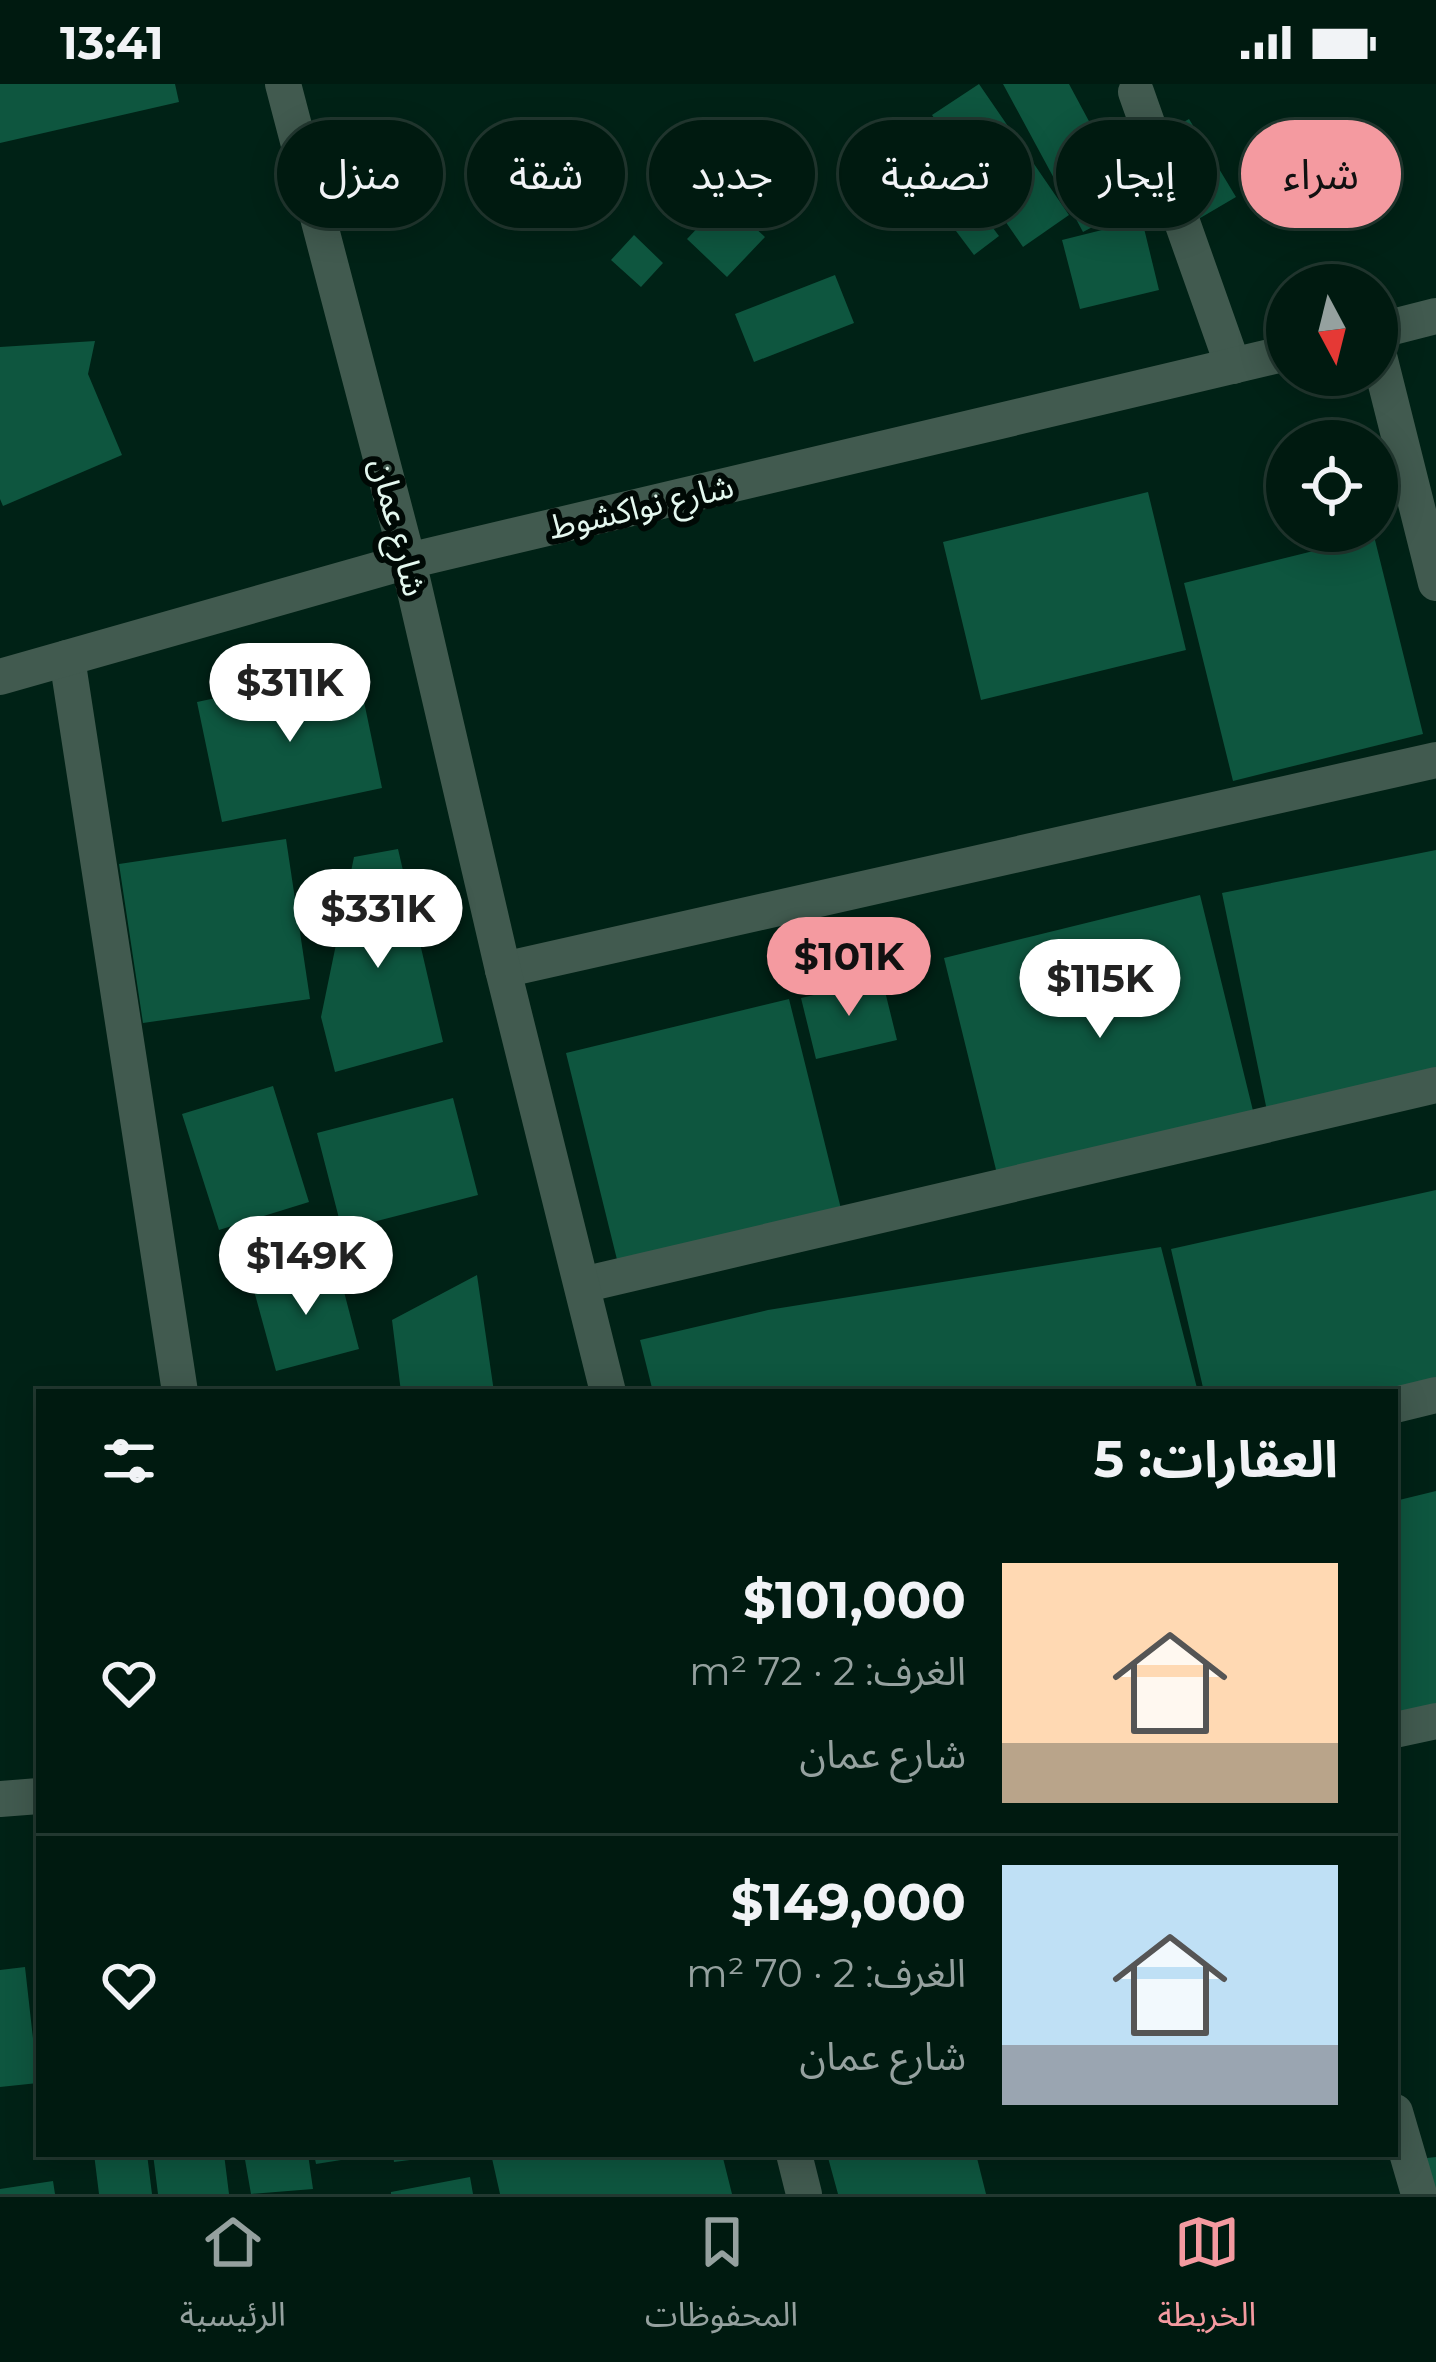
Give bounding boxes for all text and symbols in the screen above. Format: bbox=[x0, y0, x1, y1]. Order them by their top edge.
text: 13:41 bbox=[60, 15, 164, 70]
chip: منزل bbox=[277, 120, 443, 228]
chip: شقة bbox=[467, 120, 625, 228]
chip: جديد bbox=[649, 120, 815, 228]
chip: تصفية bbox=[839, 120, 1032, 228]
chip: إيجار bbox=[1056, 120, 1217, 228]
chip: شراء bbox=[1241, 120, 1401, 228]
north arrow bbox=[1266, 264, 1398, 396]
map controls bbox=[1266, 264, 1398, 552]
button: locate bbox=[1266, 420, 1398, 552]
street label: شارع عمان bbox=[358, 454, 435, 601]
street label: شارع نواكشوط bbox=[545, 465, 738, 552]
pin: $311K bbox=[206, 643, 374, 745]
text: $311K bbox=[236, 658, 344, 706]
pin: $331K bbox=[294, 869, 462, 971]
text: $331K bbox=[321, 884, 435, 932]
pin: $101K bbox=[765, 917, 933, 1019]
text: $101K bbox=[794, 932, 904, 980]
pin: $115K bbox=[1016, 939, 1184, 1041]
text: $115K bbox=[1046, 954, 1154, 1002]
pin: $149K bbox=[222, 1216, 390, 1318]
text: $149K bbox=[246, 1231, 366, 1279]
icon: filters bbox=[96, 1428, 162, 1494]
text: العقارات: 5 bbox=[1094, 1428, 1338, 1490]
text: $101,000 bbox=[743, 1569, 966, 1631]
icon: home bbox=[1098, 1611, 1242, 1755]
text: الغرف: 2 · 72 m² bbox=[689, 1647, 966, 1695]
icon: heart bbox=[96, 1650, 162, 1716]
text: شارع عمان bbox=[800, 1730, 966, 1778]
text: $149,000 bbox=[731, 1871, 966, 1933]
icon: home bbox=[1098, 1913, 1242, 2057]
text: الغرف: 2 · 70 m² bbox=[686, 1949, 966, 1997]
icon: heart bbox=[96, 1952, 162, 2018]
text: شارع عمان bbox=[800, 2032, 966, 2080]
tab: الرئيسية bbox=[180, 2209, 286, 2350]
tab: المحفوظات bbox=[645, 2209, 798, 2350]
tab: الخريطة bbox=[1157, 2209, 1256, 2350]

